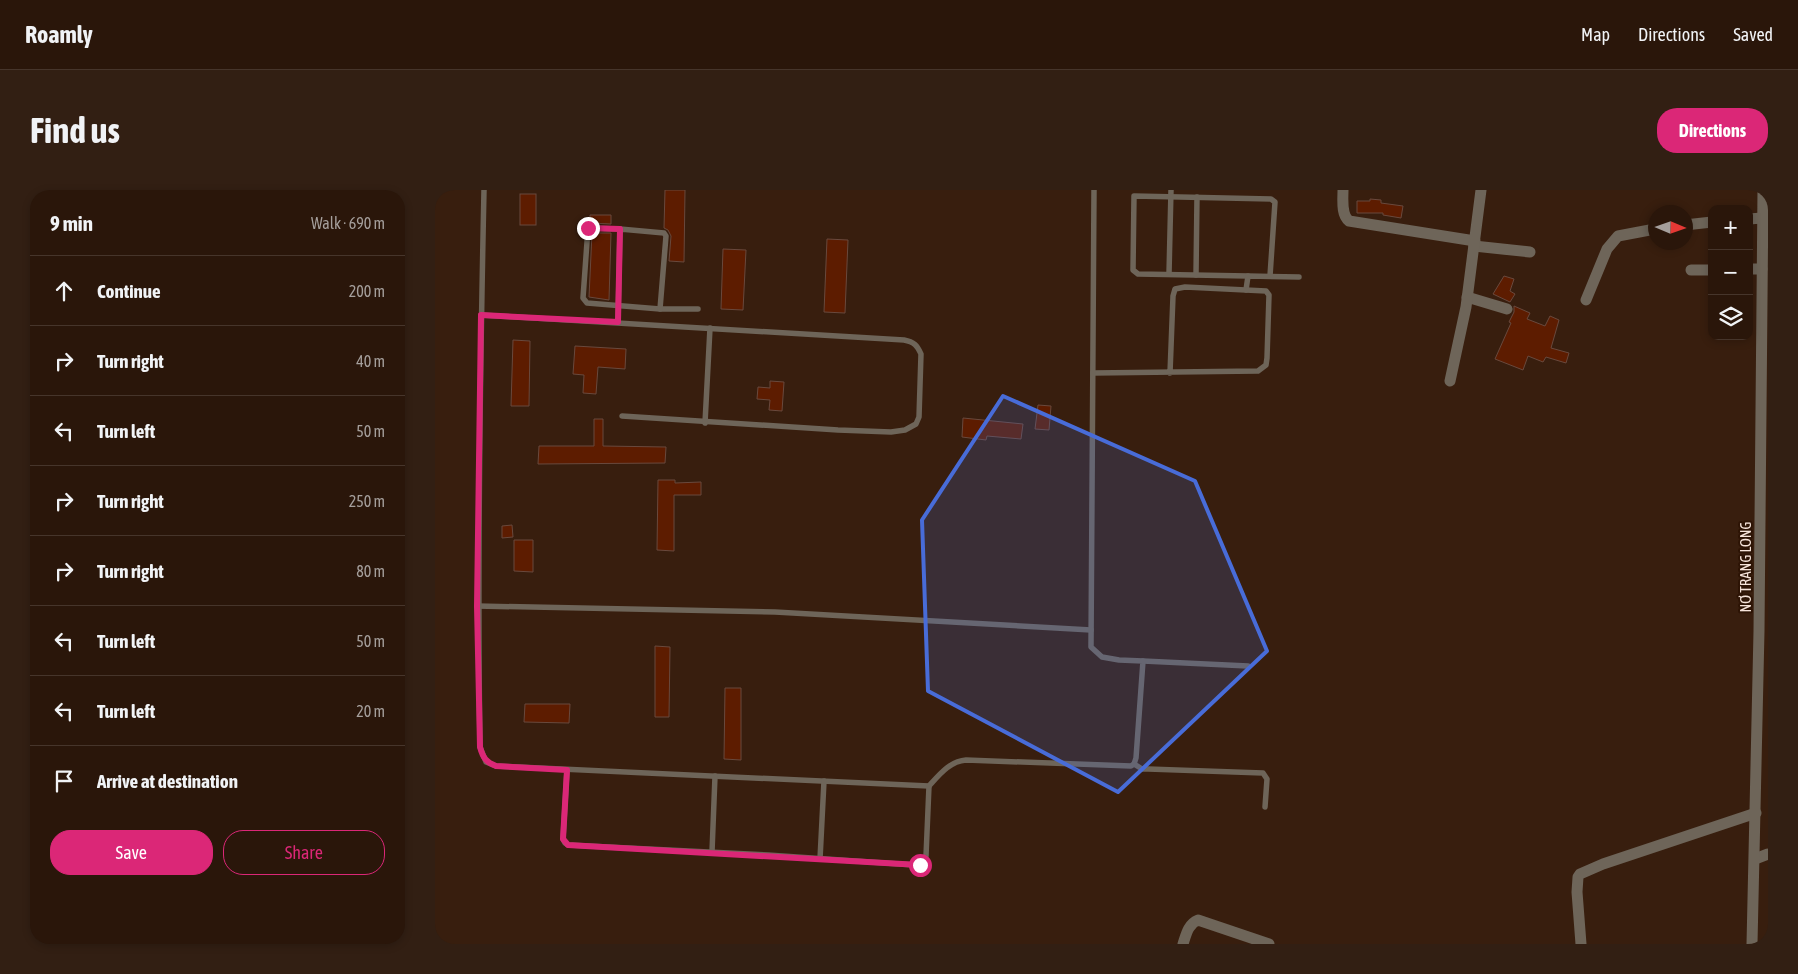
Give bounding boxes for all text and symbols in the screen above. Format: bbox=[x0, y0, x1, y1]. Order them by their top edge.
text: Roamly bbox=[25, 21, 93, 48]
text: Map bbox=[1581, 24, 1610, 45]
text: Directions bbox=[1638, 24, 1705, 45]
text: Saved bbox=[1733, 24, 1773, 45]
button: Directions bbox=[1657, 108, 1768, 153]
text: Find us bbox=[30, 110, 120, 150]
north arrow bbox=[1648, 205, 1693, 250]
map controls bbox=[1708, 205, 1753, 340]
button: + bbox=[1708, 205, 1753, 250]
text: 9 min bbox=[50, 211, 93, 235]
text: Walk · 690 m bbox=[311, 214, 385, 232]
route end bbox=[577, 217, 600, 240]
button: − bbox=[1708, 250, 1753, 295]
icon: ahead bbox=[50, 277, 78, 305]
text: Continue bbox=[97, 280, 161, 302]
text: 200 m bbox=[349, 282, 385, 300]
button: layers bbox=[1708, 295, 1753, 340]
icon: right bbox=[50, 347, 78, 375]
text: Turn right bbox=[97, 350, 164, 372]
text: 40 m bbox=[356, 352, 385, 370]
icon: left bbox=[50, 417, 78, 445]
text: Turn left bbox=[97, 420, 155, 442]
text: 50 m bbox=[356, 422, 385, 440]
icon: right bbox=[50, 487, 78, 515]
text: Turn right bbox=[97, 490, 164, 512]
text: 250 m bbox=[349, 492, 385, 510]
street label: NƠ TRANG LONG bbox=[1737, 521, 1754, 613]
icon: right bbox=[50, 557, 78, 585]
text: Turn right bbox=[97, 560, 164, 582]
text: 80 m bbox=[356, 562, 385, 580]
icon: left bbox=[50, 627, 78, 655]
text: Turn left bbox=[97, 630, 155, 652]
text: 50 m bbox=[356, 632, 385, 650]
icon: left bbox=[50, 697, 78, 725]
text: Turn left bbox=[97, 700, 155, 722]
text: 20 m bbox=[356, 702, 385, 720]
icon: arrive bbox=[50, 767, 78, 795]
text: Arrive at destination bbox=[97, 770, 238, 792]
button: Save bbox=[50, 830, 213, 875]
button: Share bbox=[223, 830, 385, 875]
route start bbox=[909, 854, 932, 877]

